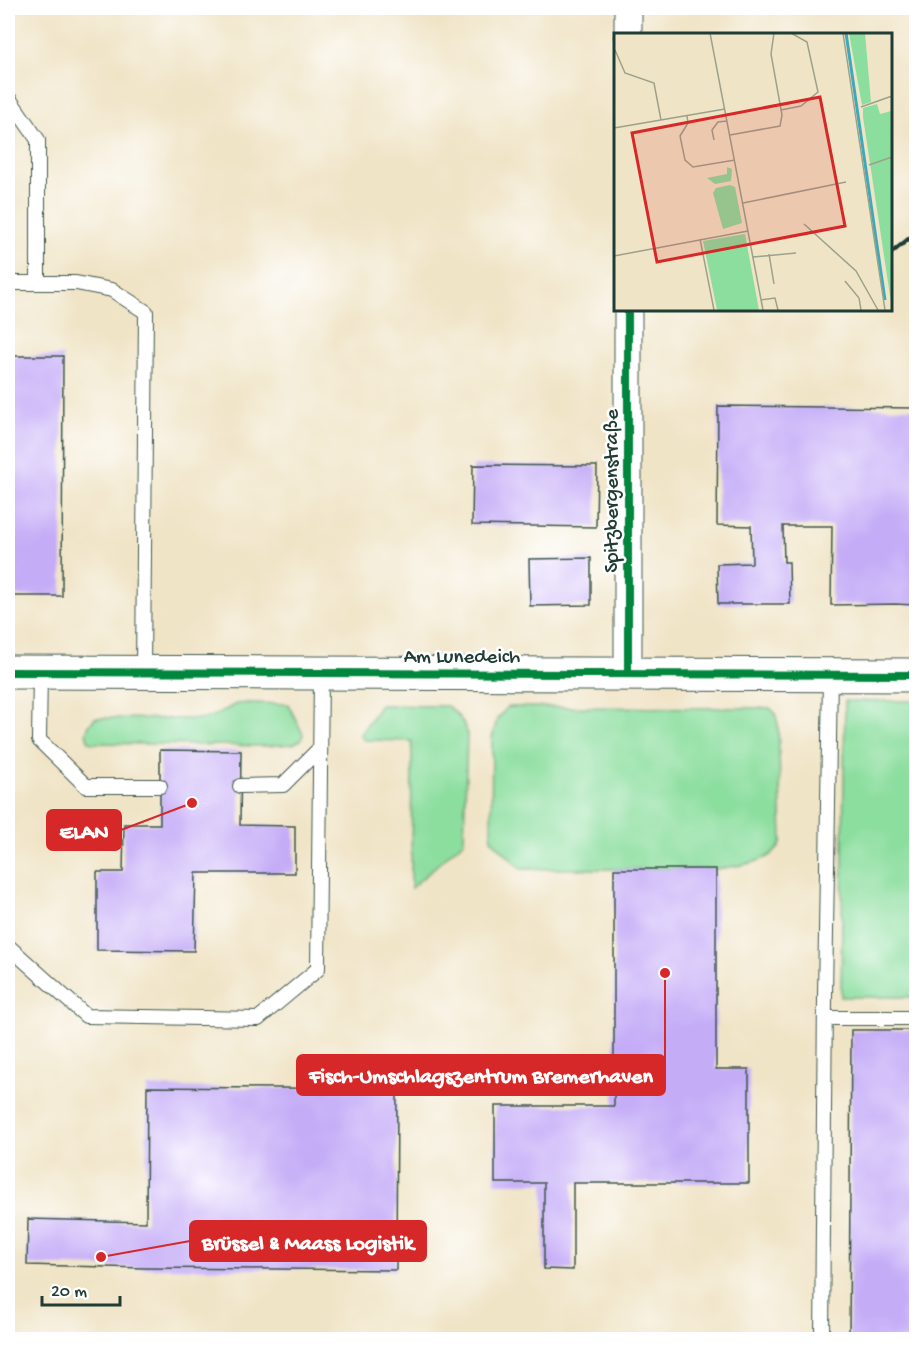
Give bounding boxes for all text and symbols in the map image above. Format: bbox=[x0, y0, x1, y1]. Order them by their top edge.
inset map bbox=[614, 33, 891, 310]
street label: Spitzbergenstraße bbox=[601, 408, 626, 573]
street label: Am Lunedeich bbox=[404, 646, 520, 671]
callout: ELAN bbox=[47, 810, 121, 850]
text: ELAN bbox=[59, 821, 109, 847]
callout: Fisch-Umschlagszentrum Bremerhaven bbox=[297, 1055, 665, 1095]
text: Fisch-Umschlagszentrum Bremerhaven bbox=[308, 1065, 653, 1091]
callout: Brüssel & Maass Logistik bbox=[190, 1221, 426, 1261]
text: Brüssel & Maass Logistik bbox=[201, 1232, 416, 1258]
scale bar bbox=[42, 1269, 120, 1307]
text: 20 m bbox=[51, 1282, 87, 1303]

